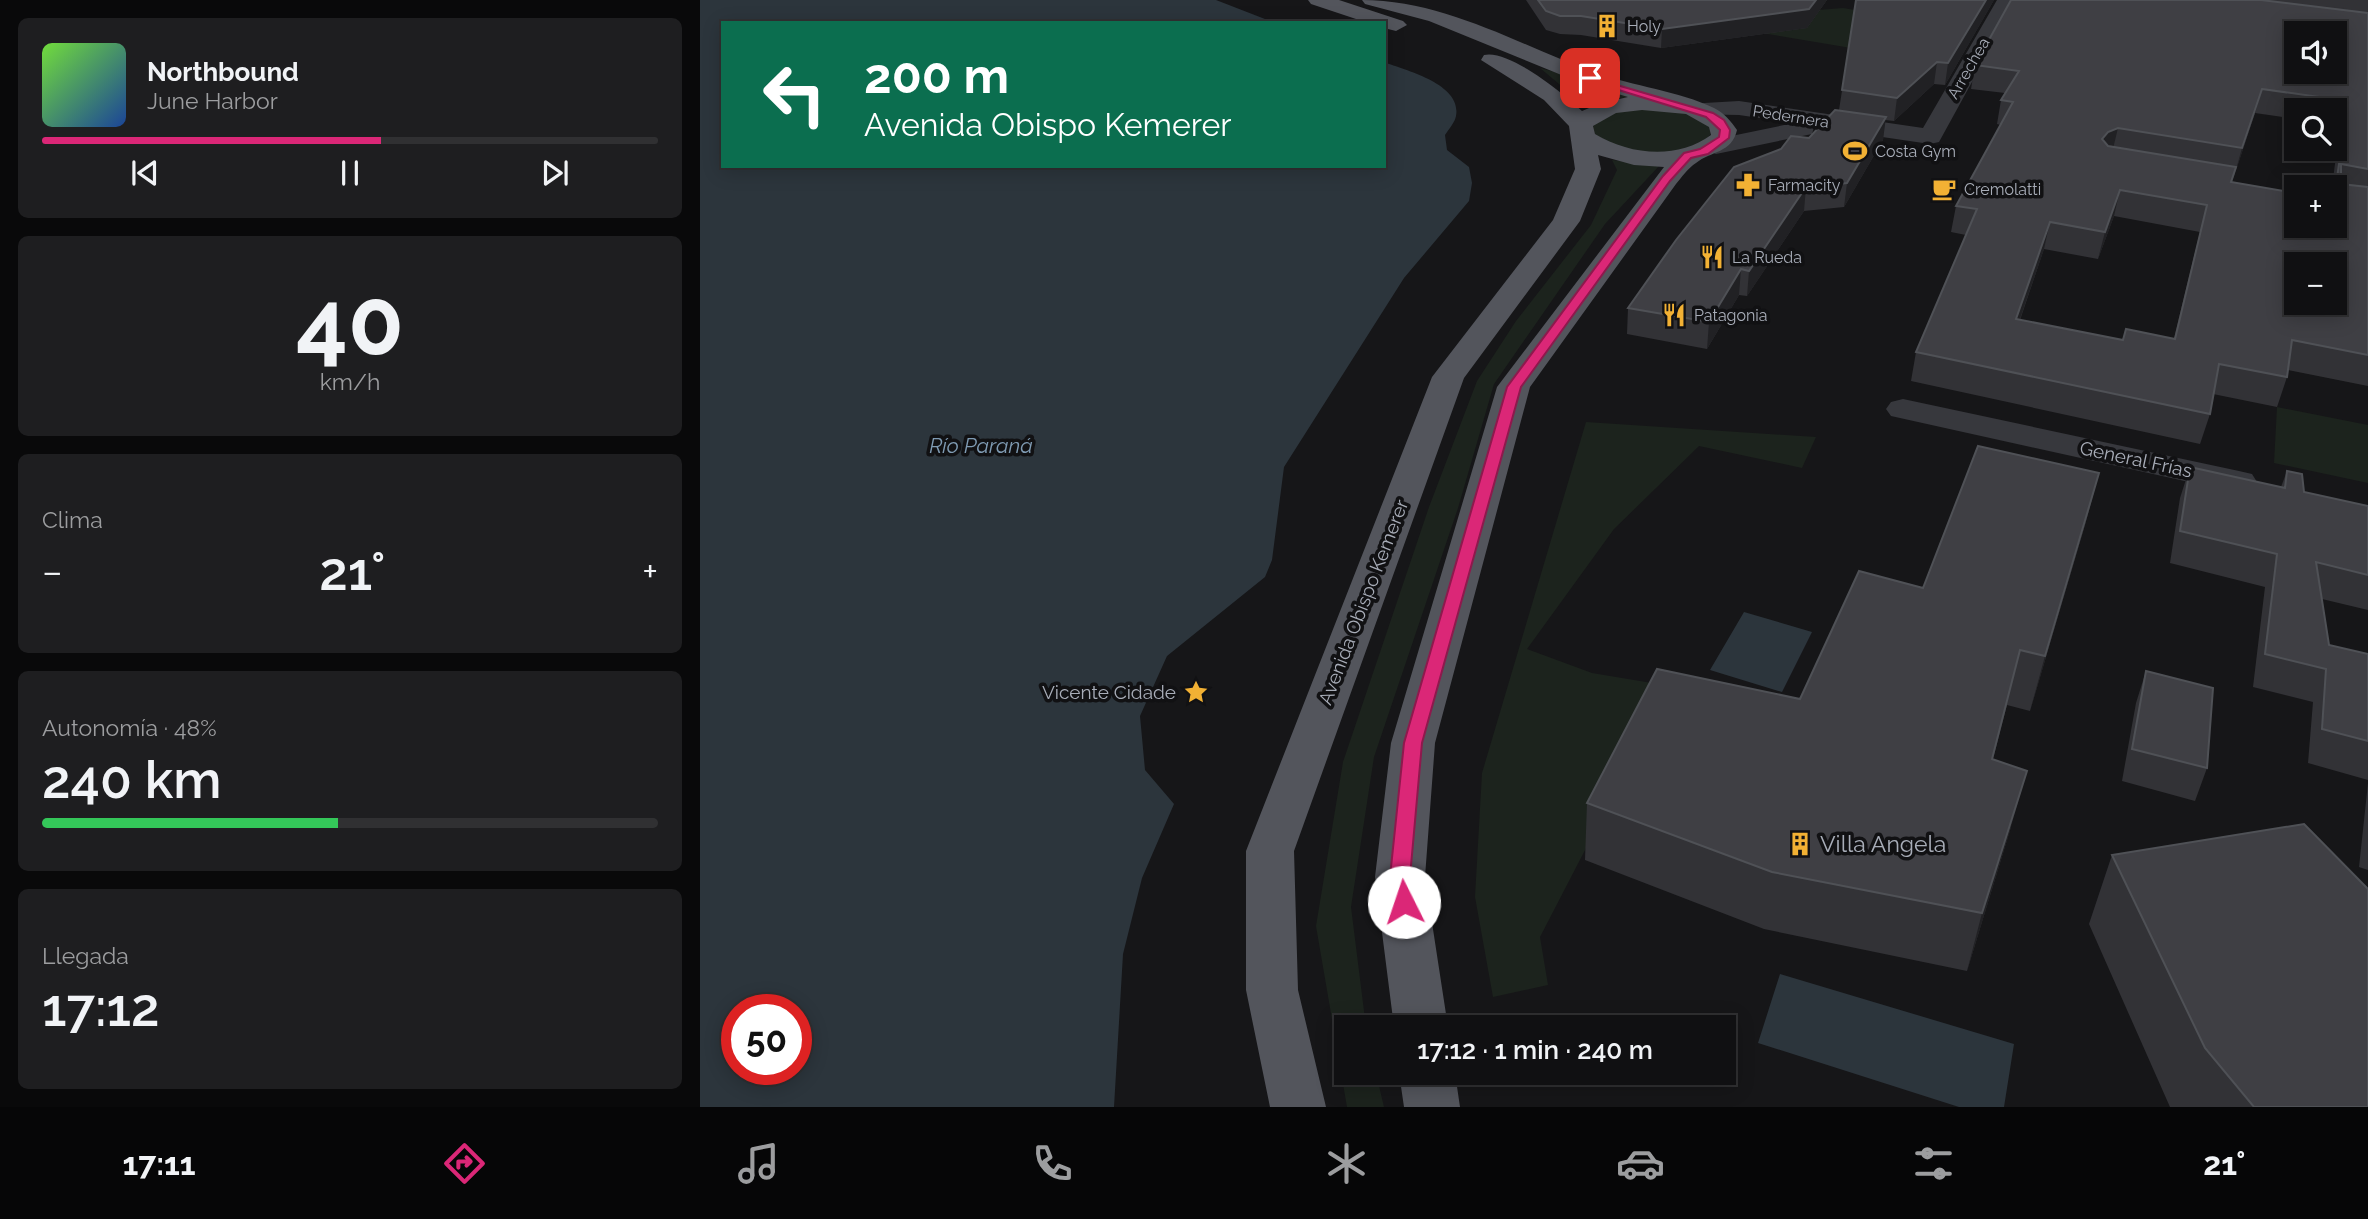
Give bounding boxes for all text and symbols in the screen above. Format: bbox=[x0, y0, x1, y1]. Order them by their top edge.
building icon: Holy bbox=[1593, 12, 1621, 40]
place label: Holy bbox=[1627, 17, 1661, 36]
map controls bbox=[2284, 21, 2347, 315]
button: sound bbox=[2284, 21, 2347, 84]
street label: Arrechea bbox=[1943, 34, 1994, 102]
text: 200 m bbox=[864, 47, 1009, 104]
pin bbox=[1560, 48, 1620, 108]
icon: left bbox=[749, 49, 840, 140]
text: Northbound bbox=[147, 57, 299, 87]
icon: arrive bbox=[1571, 59, 1609, 97]
text: June Harbor bbox=[147, 87, 278, 114]
button: search bbox=[2284, 98, 2347, 161]
street label: Pedernera bbox=[1751, 101, 1831, 132]
text: Avenida Obispo Kemerer bbox=[864, 106, 1231, 143]
sports icon: Costa Gym bbox=[1841, 137, 1869, 165]
place label: Costa Gym bbox=[1875, 142, 1956, 161]
icon: previous bbox=[126, 154, 164, 192]
icon: pause bbox=[331, 154, 369, 192]
icon: next bbox=[536, 154, 574, 192]
pharmacy icon: Farmacity bbox=[1734, 171, 1762, 199]
cafe icon: Cremolatti bbox=[1930, 175, 1958, 203]
button: + bbox=[2284, 175, 2347, 238]
place label: Farmacity bbox=[1768, 176, 1841, 195]
place label: Cremolatti bbox=[1964, 180, 2041, 199]
restaurant icon: La Rueda bbox=[1698, 243, 1726, 271]
place label: La Rueda bbox=[1732, 248, 1802, 267]
button: − bbox=[2284, 252, 2347, 315]
text: 40 bbox=[296, 269, 404, 376]
restaurant icon: Patagonia bbox=[1660, 301, 1688, 329]
place label: Patagonia bbox=[1694, 306, 1768, 325]
text: km/h bbox=[320, 368, 380, 395]
water label: Río Paraná bbox=[929, 433, 1033, 458]
street label: General Frías bbox=[2078, 436, 2194, 482]
street label: Avenida Obispo Kemerer bbox=[1314, 496, 1412, 708]
text: Clima bbox=[42, 506, 103, 533]
text: 21° bbox=[319, 541, 386, 602]
text: − bbox=[42, 549, 62, 594]
text: + bbox=[642, 549, 658, 594]
place icon: Vicente Cidade bbox=[1182, 678, 1210, 706]
place label: Vicente Cidade bbox=[1042, 681, 1176, 703]
text: Autonomía · 48% bbox=[42, 714, 217, 741]
text: 240 km bbox=[42, 749, 221, 810]
building icon: Villa Angela bbox=[1786, 830, 1814, 858]
place label: Villa Angela bbox=[1820, 830, 1946, 857]
position arrow bbox=[1367, 865, 1441, 939]
text: Llegada bbox=[42, 942, 129, 969]
text: 17:12 bbox=[42, 977, 160, 1038]
speed limit sign: 50 bbox=[721, 994, 812, 1085]
text: 17:12 · 1 min · 240 m bbox=[1417, 1035, 1653, 1065]
icon: directions bbox=[440, 1139, 489, 1188]
icon: music bbox=[734, 1139, 783, 1188]
icon: phone bbox=[1028, 1139, 1077, 1188]
icon: climate bbox=[1322, 1139, 1371, 1188]
icon: car bbox=[1616, 1139, 1665, 1188]
icon: filters bbox=[1909, 1139, 1958, 1188]
text: 17:11 bbox=[122, 1145, 196, 1182]
text: 21° bbox=[2203, 1145, 2246, 1182]

